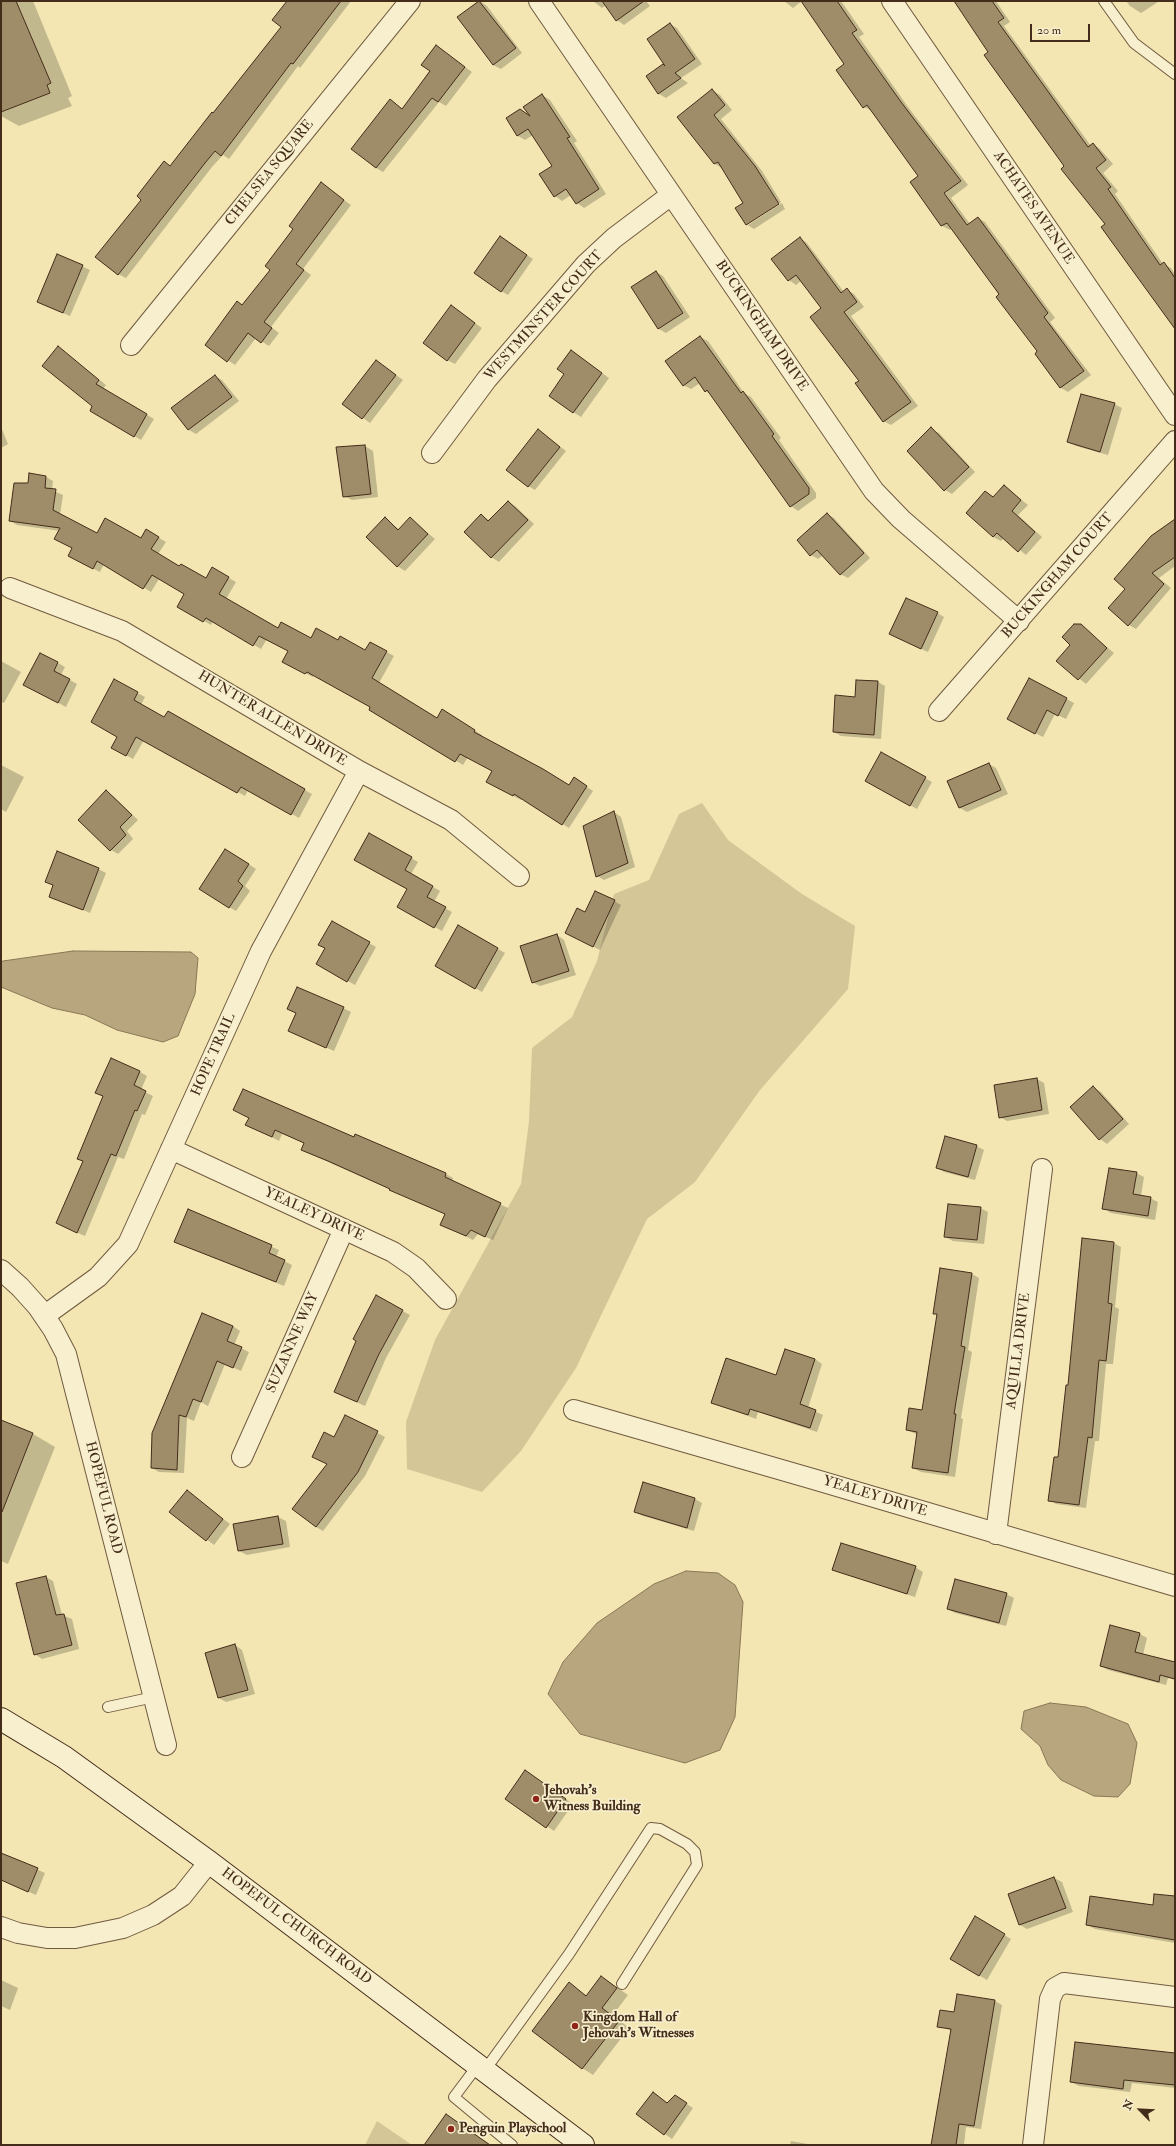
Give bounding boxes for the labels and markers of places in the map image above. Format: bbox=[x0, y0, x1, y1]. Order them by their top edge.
place label: Jehovah's Witness Building bbox=[544, 1783, 640, 1816]
marker: Jehovah's Witness Building bbox=[531, 1794, 541, 1804]
place label: Kingdom Hall of Jehovah’s Witnesses bbox=[583, 2010, 694, 2042]
marker: Kingdom Hall of Jehovah’s Witnesses bbox=[570, 2021, 580, 2031]
place label: Penguin Playschool bbox=[459, 2121, 566, 2137]
marker: Penguin Playschool bbox=[446, 2124, 456, 2134]

